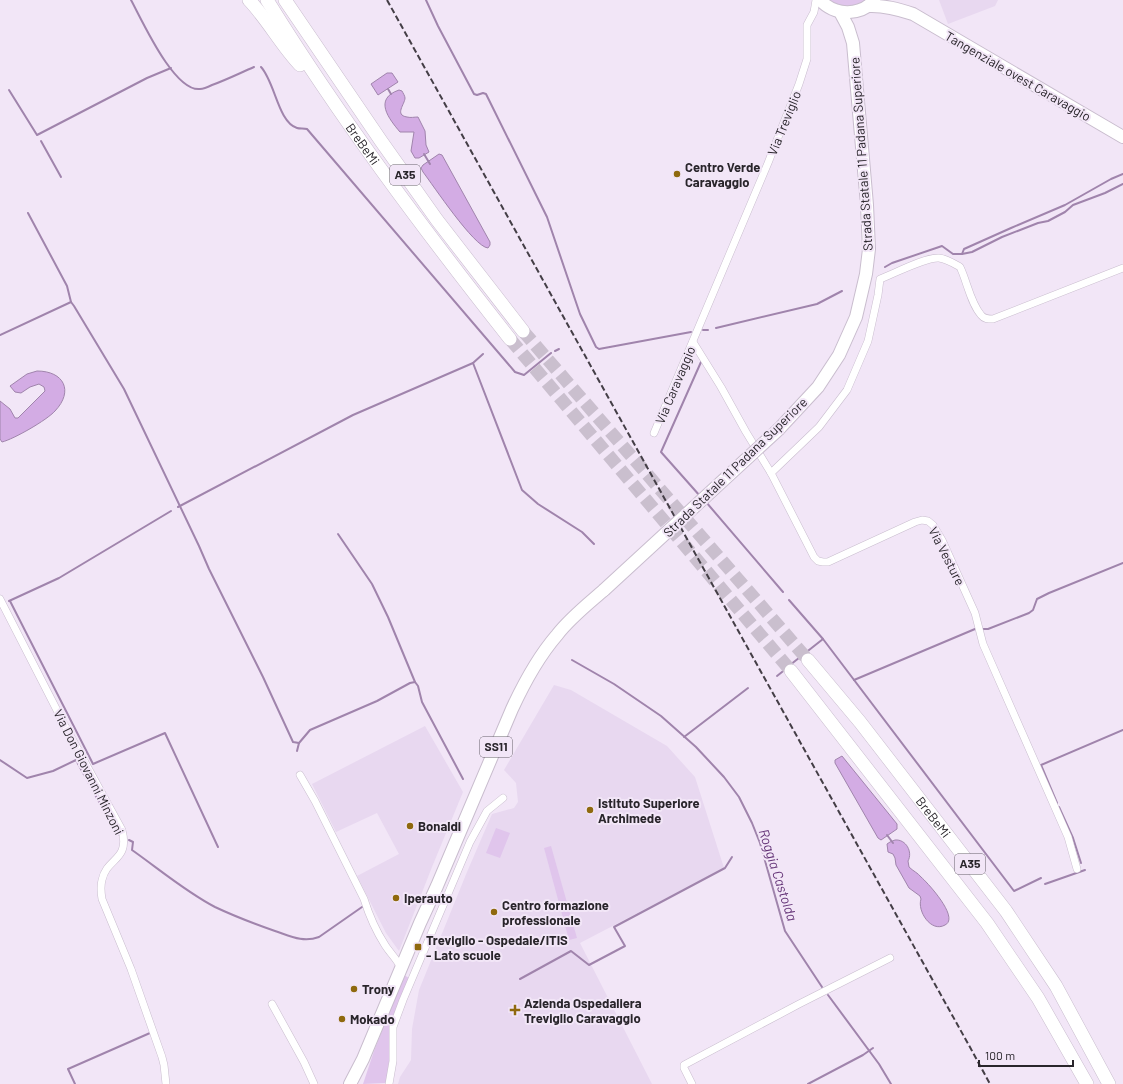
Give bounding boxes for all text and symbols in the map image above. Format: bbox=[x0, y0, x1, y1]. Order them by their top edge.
street label: Tangenziale ovest Caravaggio bbox=[942, 28, 1094, 124]
street label: Strada Statale 11 Padana Superiore bbox=[846, 57, 876, 251]
street label: Via Treviglio bbox=[764, 88, 804, 158]
street label: BreBeMi bbox=[343, 120, 383, 168]
place label: Centro Verde Caravaggio bbox=[685, 159, 760, 190]
road number: A35 bbox=[390, 165, 420, 185]
marker: Centro Verde Caravaggio bbox=[672, 169, 682, 179]
street label: Via Caravaggio bbox=[651, 344, 699, 426]
street label: Strada Statale 11 Padana Superiore bbox=[660, 394, 810, 540]
street label: Via Vesture bbox=[925, 524, 969, 588]
street label: Via Don Giovanni Minzoni bbox=[50, 707, 128, 837]
road number: SS11 bbox=[480, 737, 512, 757]
street label: BreBeMi bbox=[913, 793, 954, 841]
place label: Istituto Superiore Archimede bbox=[598, 795, 700, 826]
marker: Istituto Superiore Archimede bbox=[585, 805, 595, 815]
place label: Bonaldi bbox=[418, 818, 461, 834]
marker: Bonaldi bbox=[405, 821, 415, 831]
water label: Roggia Castolda bbox=[756, 827, 801, 923]
road number: A35 bbox=[955, 854, 985, 874]
place label: Iperauto bbox=[404, 890, 453, 906]
marker: Iperauto bbox=[391, 893, 401, 903]
place label: Centro formazione professionale bbox=[502, 897, 609, 928]
marker: Centro formazione professionale bbox=[489, 907, 499, 917]
place label: Treviglio - Ospedale/ITIS - Lato scuole bbox=[426, 932, 568, 963]
marker: Treviglio - Ospedale/ITIS - Lato scuole bbox=[413, 942, 423, 952]
place label: Trony bbox=[362, 981, 395, 997]
marker: Trony bbox=[349, 984, 359, 994]
place label: Azienda Ospedaliera Treviglio Caravaggio bbox=[524, 995, 642, 1026]
marker: Azienda Ospedaliera Treviglio Caravaggio bbox=[509, 1004, 521, 1016]
place label: Mokado bbox=[350, 1011, 395, 1027]
marker: Mokado bbox=[337, 1014, 347, 1024]
scale bar bbox=[979, 1042, 1073, 1068]
text: 100 m bbox=[985, 1048, 1015, 1062]

